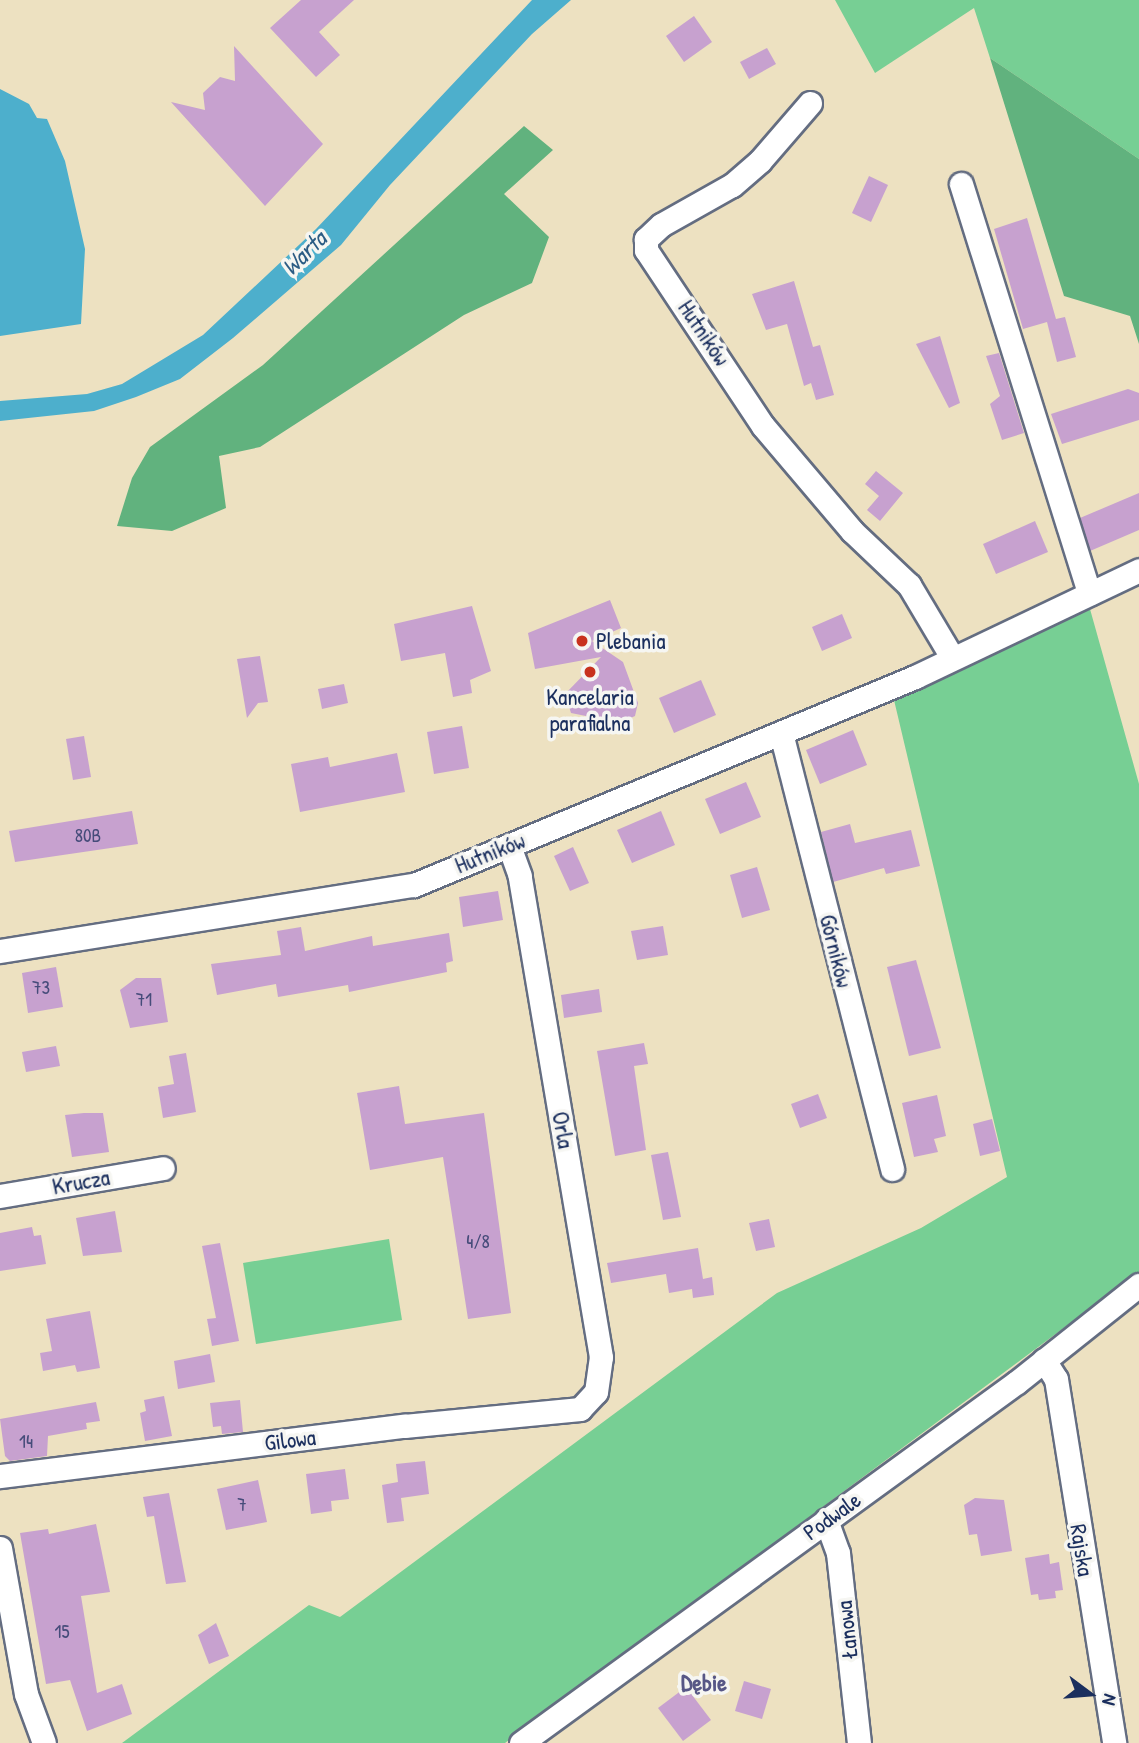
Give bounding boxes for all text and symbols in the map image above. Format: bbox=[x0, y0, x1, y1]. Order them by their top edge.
water label: Warta bbox=[276, 225, 332, 281]
street label: Hutników bbox=[672, 295, 736, 371]
place label: Plebania bbox=[596, 627, 665, 655]
marker: Plebania bbox=[574, 633, 590, 649]
marker: Kancelaria parafialna bbox=[582, 664, 598, 680]
place label: Kancelaria parafialna bbox=[546, 683, 634, 737]
house number: 80B bbox=[75, 825, 101, 847]
street label: Hutników bbox=[451, 827, 529, 879]
street label: Górników bbox=[814, 912, 858, 990]
house number: 73 bbox=[32, 977, 50, 999]
house number: 71 bbox=[136, 989, 152, 1011]
street label: Orla bbox=[546, 1109, 580, 1151]
street label: Krucza bbox=[50, 1163, 112, 1201]
house number: 4/8 bbox=[466, 1231, 490, 1253]
street label: Gilowa bbox=[263, 1423, 317, 1457]
house number: 14 bbox=[19, 1431, 33, 1453]
street label: Podwale bbox=[798, 1486, 866, 1546]
house number: 7 bbox=[237, 1494, 247, 1516]
street label: Rajska bbox=[1064, 1522, 1100, 1578]
street label: Łanowa bbox=[830, 1599, 864, 1661]
house number: 15 bbox=[55, 1621, 69, 1643]
north arrow bbox=[1055, 1659, 1125, 1729]
district label: Dębie bbox=[681, 1669, 727, 1697]
text: N bbox=[1096, 1691, 1124, 1708]

